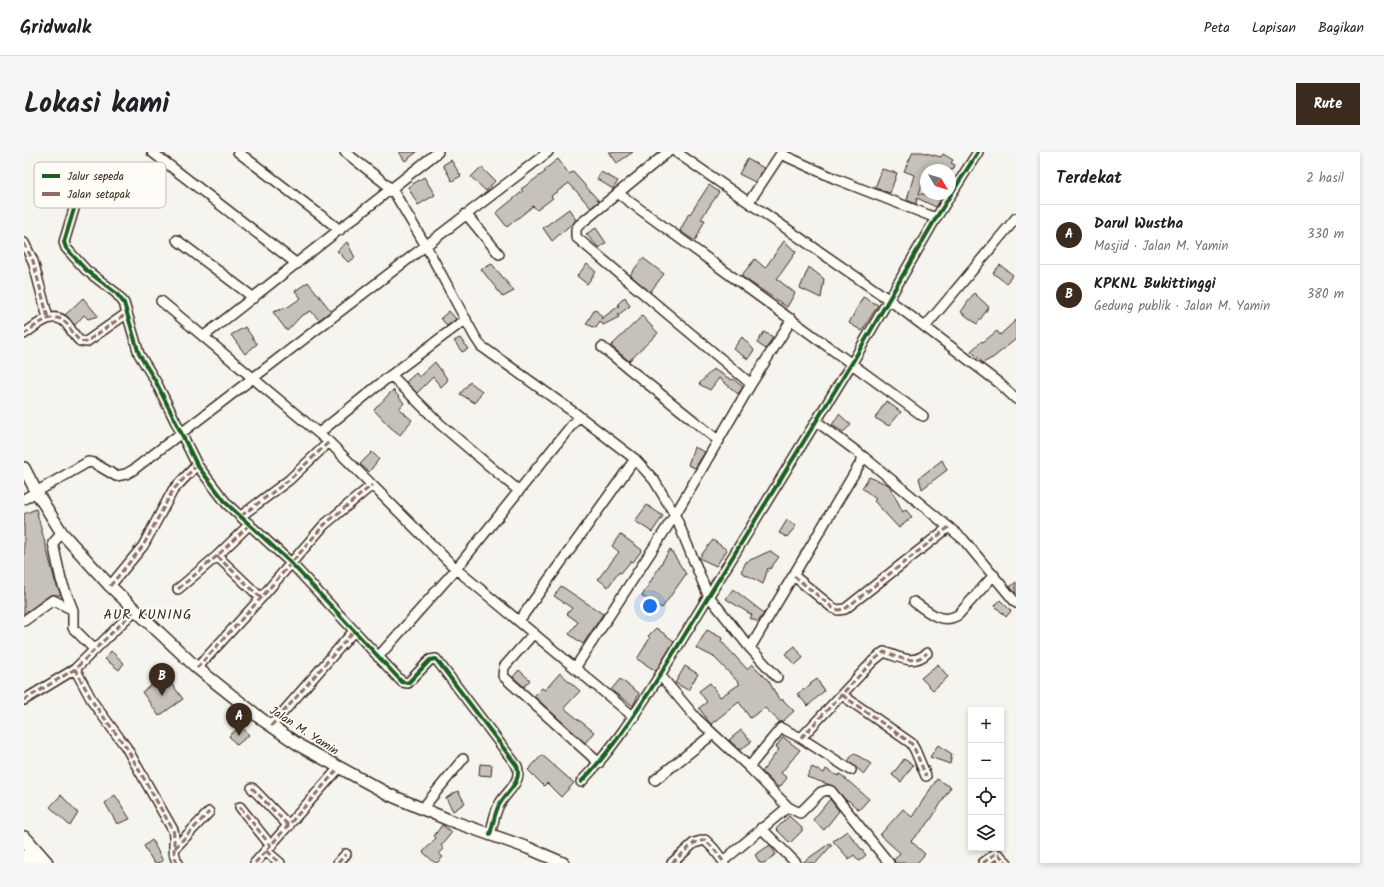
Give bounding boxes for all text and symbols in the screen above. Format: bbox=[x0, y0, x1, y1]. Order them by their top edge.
text: Gridwalk bbox=[20, 13, 91, 43]
text: Peta bbox=[1204, 17, 1230, 39]
text: Lapisan bbox=[1252, 17, 1296, 39]
text: Bagikan bbox=[1318, 17, 1364, 39]
text: Lokasi kami bbox=[24, 82, 170, 127]
button: Rute bbox=[1296, 83, 1360, 125]
legend bbox=[34, 162, 166, 208]
north arrow bbox=[920, 164, 956, 200]
text: Terdekat bbox=[1056, 165, 1122, 192]
text: Jalur sepeda bbox=[67, 168, 124, 186]
text: 2 hasil bbox=[1306, 168, 1344, 189]
text: Jalan setapak bbox=[67, 186, 131, 204]
text: Darul Wustha bbox=[1094, 212, 1183, 236]
text: A bbox=[1065, 224, 1073, 245]
text: 330 m bbox=[1307, 224, 1344, 245]
text: Masjid · Jalan M. Yamin bbox=[1094, 236, 1228, 257]
text: KPKNL Bukittinggi bbox=[1094, 272, 1216, 296]
text: B bbox=[1065, 284, 1073, 305]
text: 380 m bbox=[1307, 284, 1344, 305]
text: Gedung publik · Jalan M. Yamin bbox=[1094, 296, 1270, 317]
your location bbox=[640, 596, 660, 616]
district label: AUR KUNING bbox=[103, 604, 193, 626]
pin: B bbox=[149, 663, 175, 696]
street label: Jalan M. Yamin bbox=[265, 701, 343, 761]
pin: A bbox=[226, 703, 252, 736]
map controls bbox=[968, 707, 1004, 851]
button: + bbox=[968, 707, 1004, 743]
button: − bbox=[968, 743, 1004, 779]
button: locate bbox=[968, 779, 1004, 815]
button: layers bbox=[968, 815, 1004, 851]

